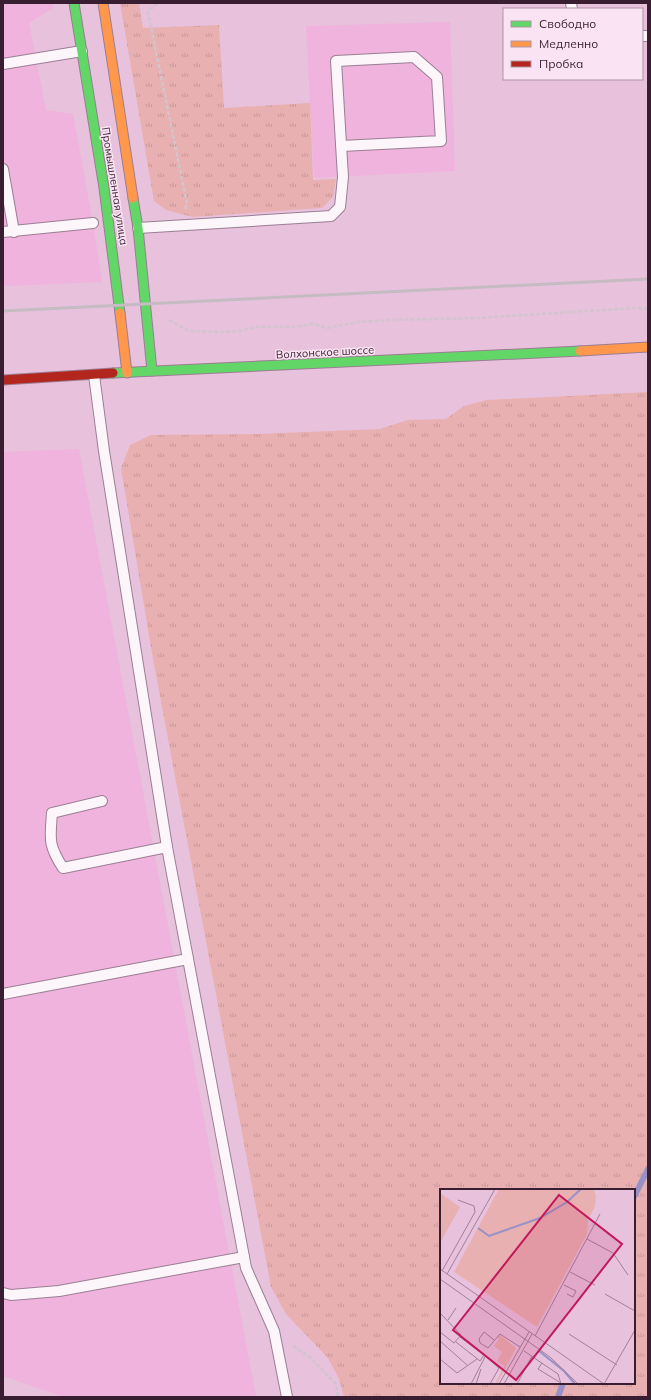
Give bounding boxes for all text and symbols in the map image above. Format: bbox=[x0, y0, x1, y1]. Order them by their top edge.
legend bbox=[503, 8, 643, 80]
text: Свободно bbox=[539, 16, 596, 31]
text: Медленно bbox=[539, 36, 598, 51]
text: Пробка bbox=[539, 56, 583, 71]
street label: Промышленная улица bbox=[99, 126, 131, 246]
street label: Волхонское шоссе bbox=[275, 342, 375, 362]
inset map bbox=[440, 1189, 635, 1384]

